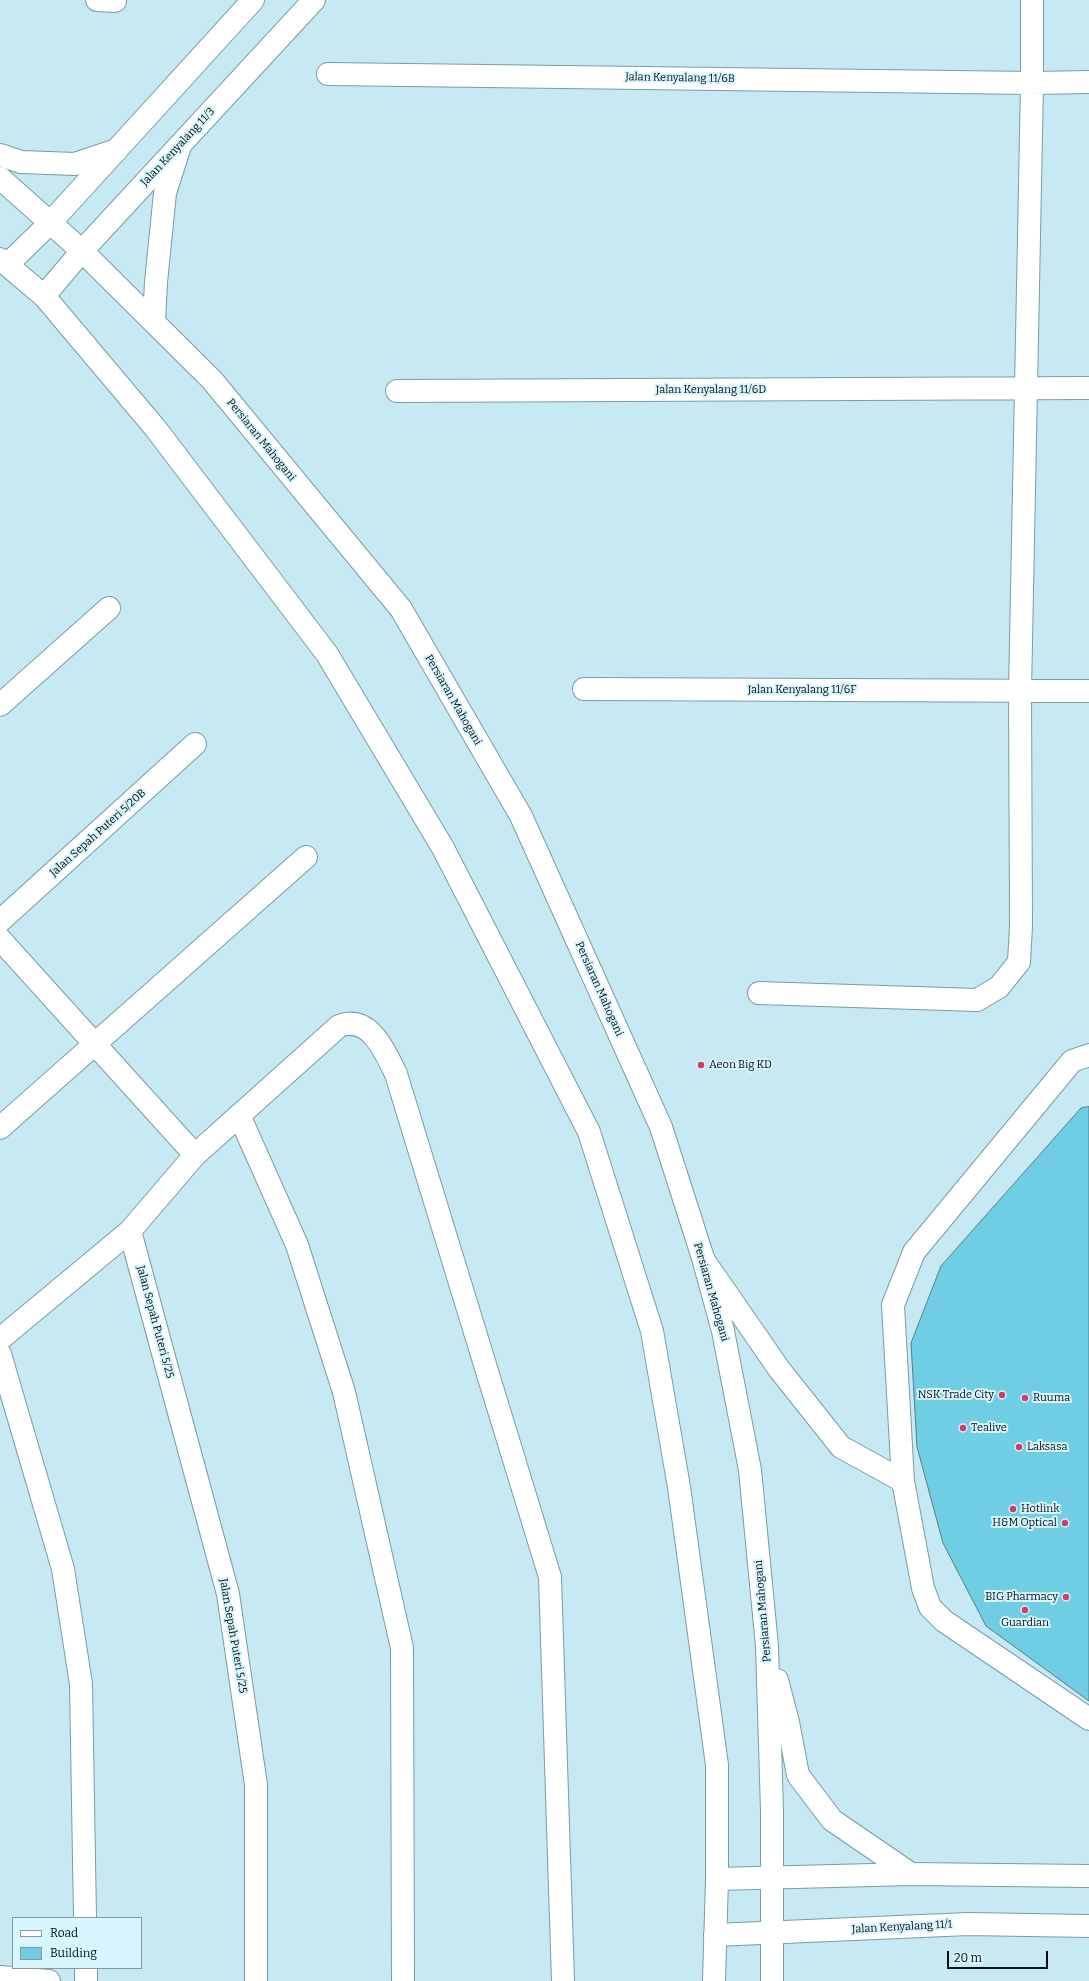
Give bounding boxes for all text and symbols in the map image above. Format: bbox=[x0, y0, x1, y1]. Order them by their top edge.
street label: Jalan Kenyalang 11/6B bbox=[625, 70, 735, 86]
street label: Jalan Kenyalang 11/3 bbox=[138, 105, 218, 189]
street label: Jalan Kenyalang 11/6D bbox=[656, 383, 766, 397]
street label: Persiaran Mahogani bbox=[224, 396, 298, 484]
street label: Persiaran Mahogani bbox=[422, 652, 484, 748]
street label: Jalan Kenyalang 11/6F bbox=[748, 683, 856, 697]
street label: Jalan Sepah Puteri 5/20B bbox=[47, 786, 149, 880]
street label: Persiaran Mahogani bbox=[572, 940, 626, 1038]
place label: Aeon Big KD bbox=[709, 1058, 772, 1072]
marker: Aeon Big KD bbox=[696, 1060, 706, 1070]
street label: Persiaran Mahogani bbox=[691, 1241, 731, 1343]
street label: Jalan Sepah Puteri 5/25 bbox=[134, 1264, 176, 1380]
place label: NSK Trade City bbox=[918, 1388, 994, 1402]
marker: NSK Trade City bbox=[997, 1390, 1007, 1400]
place label: Ruuma bbox=[1033, 1391, 1070, 1405]
marker: Ruuma bbox=[1020, 1393, 1030, 1403]
place label: Tealive bbox=[971, 1421, 1007, 1435]
marker: Tealive bbox=[958, 1423, 968, 1433]
place label: Laksasa bbox=[1027, 1440, 1067, 1454]
marker: Laksasa bbox=[1014, 1442, 1024, 1452]
place label: Hotlink bbox=[1021, 1502, 1059, 1516]
marker: Hotlink bbox=[1008, 1504, 1018, 1514]
place label: H&M Optical bbox=[992, 1516, 1057, 1530]
marker: H&M Optical bbox=[1060, 1518, 1070, 1528]
street label: Persiaran Mahogani bbox=[752, 1559, 774, 1663]
street label: Jalan Sepah Puteri 5/25 bbox=[216, 1578, 250, 1694]
place label: BIG Pharmacy bbox=[985, 1590, 1058, 1604]
marker: BIG Pharmacy bbox=[1061, 1592, 1071, 1602]
marker: Guardian bbox=[1020, 1605, 1030, 1615]
place label: Guardian bbox=[1001, 1616, 1049, 1630]
legend bbox=[12, 1917, 142, 1969]
street label: Jalan Kenyalang 11/1 bbox=[851, 1918, 953, 1936]
text: Road bbox=[50, 1926, 78, 1940]
scale bar bbox=[949, 1943, 1050, 1969]
text: Building bbox=[50, 1946, 97, 1960]
text: 20 m bbox=[954, 1951, 982, 1965]

